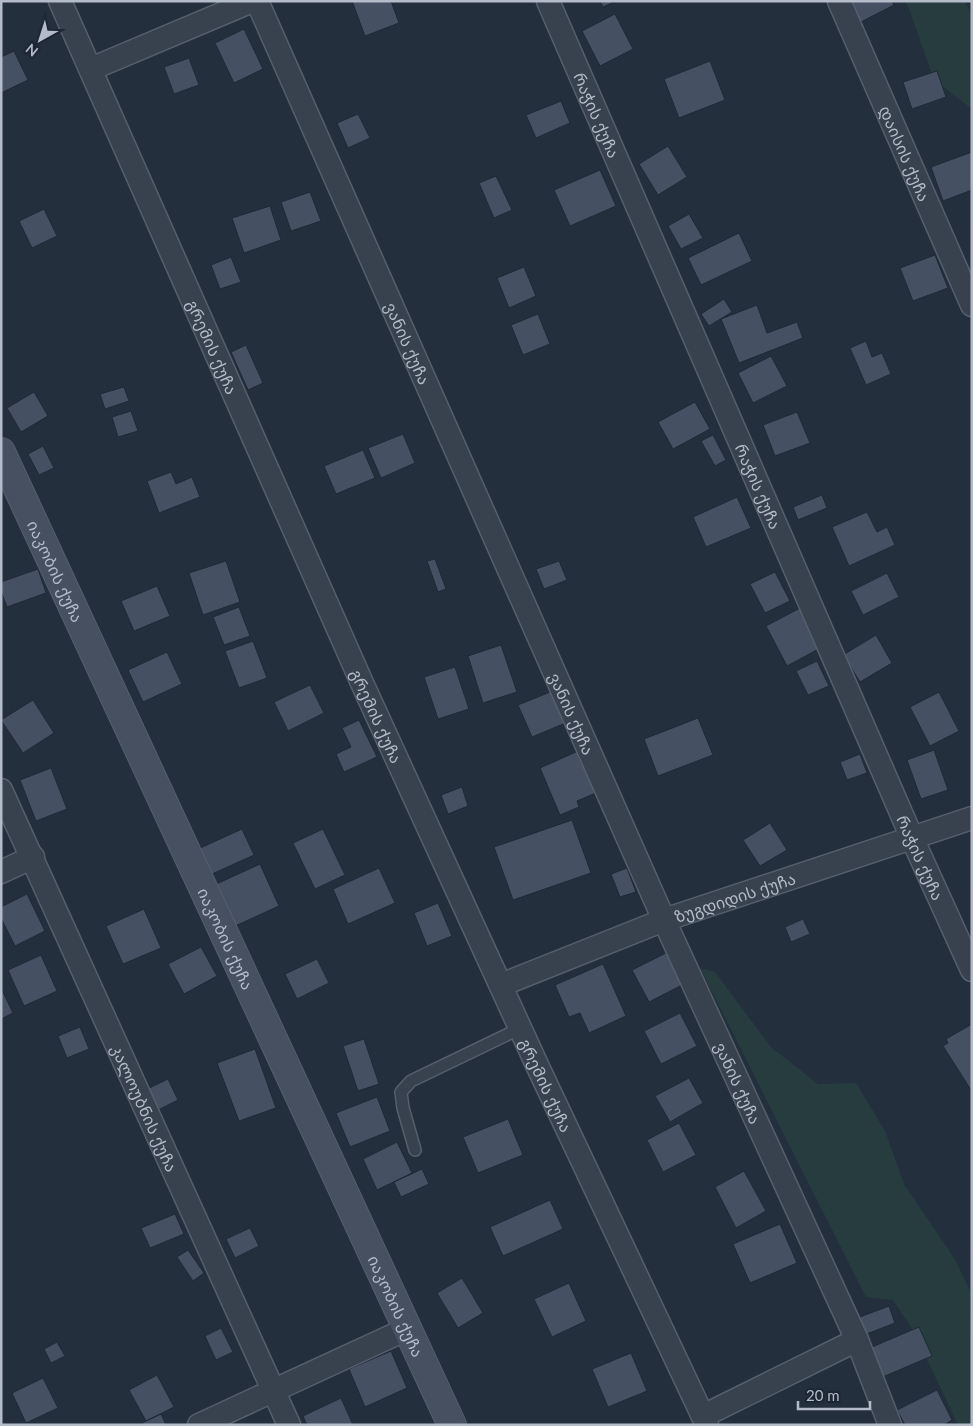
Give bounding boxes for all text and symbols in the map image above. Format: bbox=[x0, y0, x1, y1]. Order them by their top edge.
north arrow bbox=[15, 15, 65, 65]
text: N bbox=[22, 40, 41, 60]
street label: რაჭის ქუჩა bbox=[571, 69, 624, 160]
street label: დაისის ქუჩა bbox=[875, 102, 935, 204]
street label: გრემის ქუჩა bbox=[183, 296, 242, 397]
street label: ვანის ქუჩა bbox=[381, 299, 435, 387]
street label: რაჭის ქუჩა bbox=[732, 441, 786, 532]
street label: იაკობის ქუჩა bbox=[24, 517, 88, 625]
street label: გრემის ქუჩა bbox=[346, 666, 407, 766]
street label: ვანის ქუჩა bbox=[545, 669, 599, 757]
street label: რაჭის ქუჩა bbox=[894, 812, 948, 903]
street label: ზუგდიდის ქუჩა bbox=[672, 868, 798, 925]
street label: იაკობის ქუჩა bbox=[195, 884, 258, 992]
street label: გრემის ქუჩა bbox=[515, 1035, 577, 1135]
street label: ვანის ქუჩა bbox=[711, 1039, 766, 1126]
street label: კალოუბნის ქუჩა bbox=[107, 1041, 182, 1174]
street label: იაკობის ქუჩა bbox=[365, 1252, 428, 1360]
scale bar bbox=[798, 1378, 870, 1410]
text: 20 m bbox=[806, 1386, 840, 1404]

